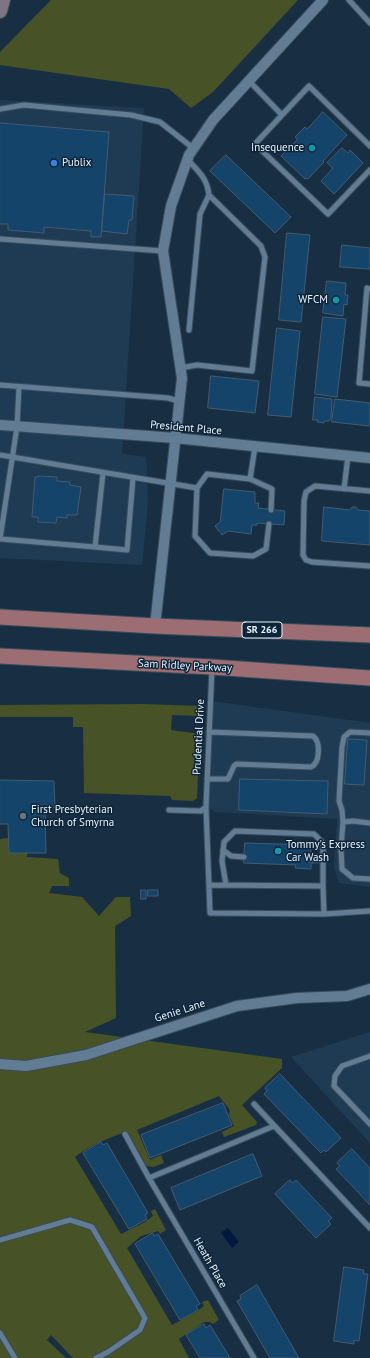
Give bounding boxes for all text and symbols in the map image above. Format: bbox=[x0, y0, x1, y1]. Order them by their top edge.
place label: Insequence bbox=[251, 141, 304, 155]
marker: Insequence bbox=[307, 143, 317, 153]
place label: Publix bbox=[62, 156, 91, 170]
marker: Publix bbox=[49, 158, 59, 168]
place label: WFCM bbox=[298, 293, 328, 307]
marker: WFCM bbox=[331, 295, 341, 305]
street label: President Place bbox=[150, 418, 222, 438]
road number: SR 266 bbox=[242, 622, 282, 638]
street label: Sam Ridley Parkway bbox=[138, 657, 232, 675]
street label: Prudential Drive bbox=[190, 699, 208, 775]
place label: First Presbyterian Church of Smyrna bbox=[31, 803, 114, 829]
marker: First Presbyterian Church of Smyrna bbox=[18, 811, 28, 821]
place label: Tommy's Express Car Wash bbox=[286, 838, 365, 864]
marker: Tommy's Express Car Wash bbox=[273, 846, 283, 856]
street label: Genie Lane bbox=[153, 997, 207, 1025]
street label: Heath Place bbox=[190, 1235, 230, 1291]

